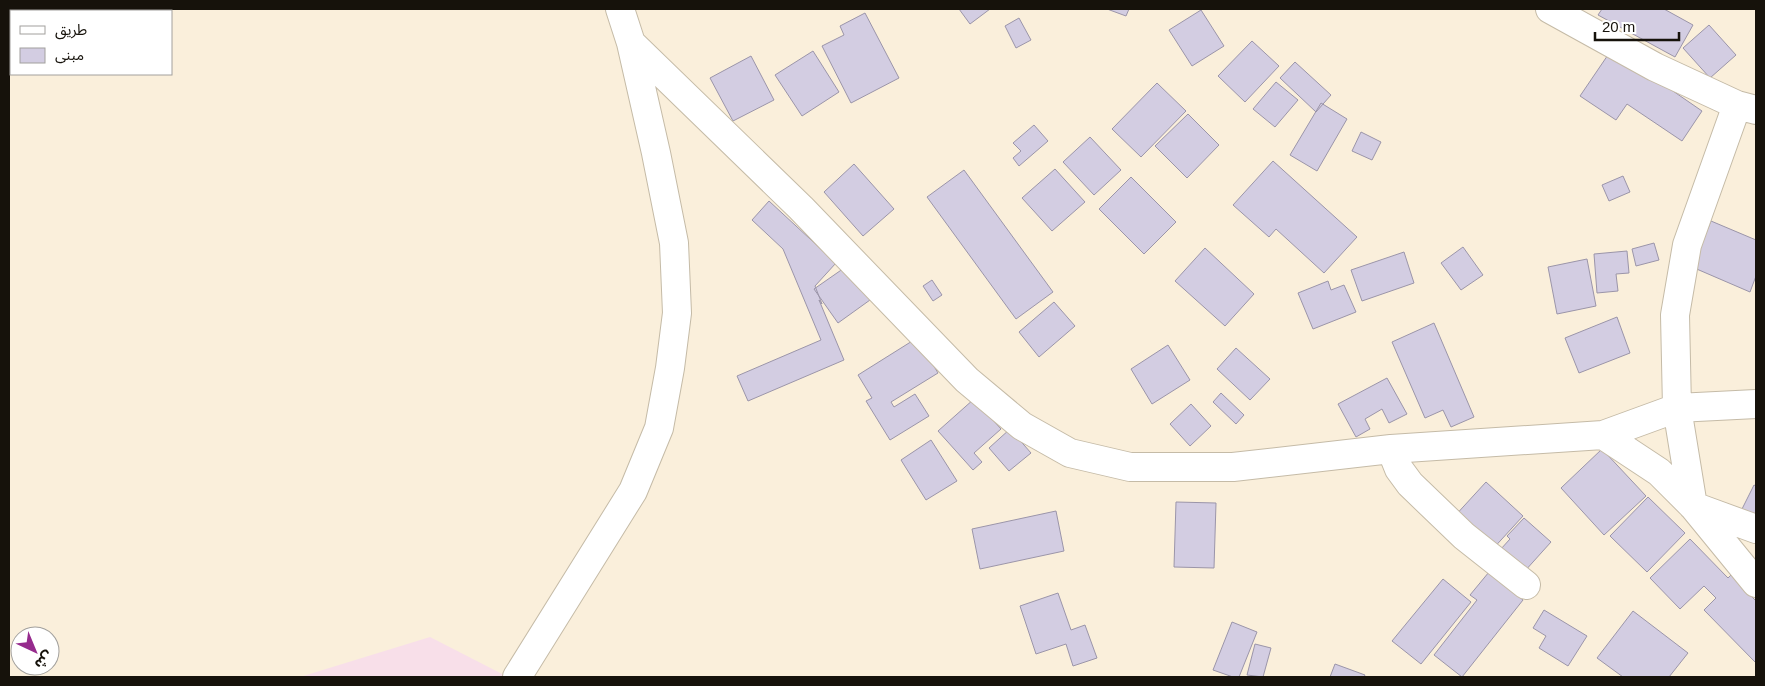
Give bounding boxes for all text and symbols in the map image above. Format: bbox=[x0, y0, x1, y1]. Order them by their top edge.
legend bbox=[10, 10, 172, 75]
scale bar bbox=[1595, 10, 1679, 42]
text: 20 m bbox=[1602, 18, 1635, 35]
text: طريق bbox=[55, 21, 87, 40]
text: مبنى bbox=[55, 46, 84, 64]
north arrow bbox=[10, 626, 60, 676]
text: ش bbox=[32, 648, 56, 673]

